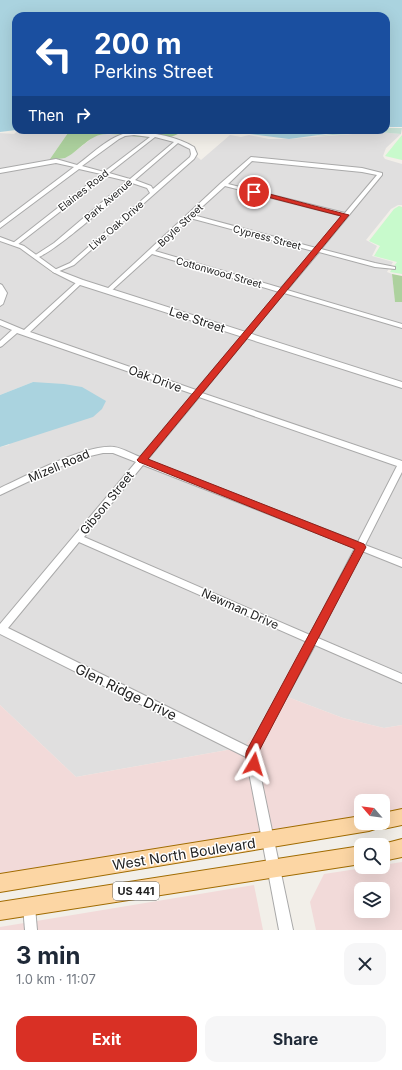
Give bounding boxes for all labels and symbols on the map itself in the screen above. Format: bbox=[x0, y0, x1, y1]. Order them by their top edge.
street label: Elaines Road bbox=[55, 167, 111, 213]
pin bbox=[237, 175, 271, 209]
street label: Park Avenue bbox=[82, 176, 134, 224]
street label: Live Oak Drive bbox=[86, 198, 146, 252]
street label: Boyle Street bbox=[155, 201, 206, 249]
street label: Cypress Street bbox=[232, 222, 303, 252]
street label: Cottonwood Street bbox=[175, 254, 264, 290]
street label: Lee Street bbox=[167, 303, 227, 336]
street label: Oak Drive bbox=[126, 362, 184, 395]
street label: Mizell Road bbox=[26, 446, 92, 485]
street label: Gibson Street bbox=[77, 468, 137, 537]
street label: Newman Drive bbox=[199, 585, 281, 632]
street label: Glen Ridge Drive bbox=[73, 660, 180, 723]
position arrow bbox=[233, 743, 275, 785]
north arrow bbox=[354, 794, 390, 830]
street label: West North Boulevard bbox=[111, 834, 257, 873]
road number: US 441 bbox=[113, 882, 159, 900]

